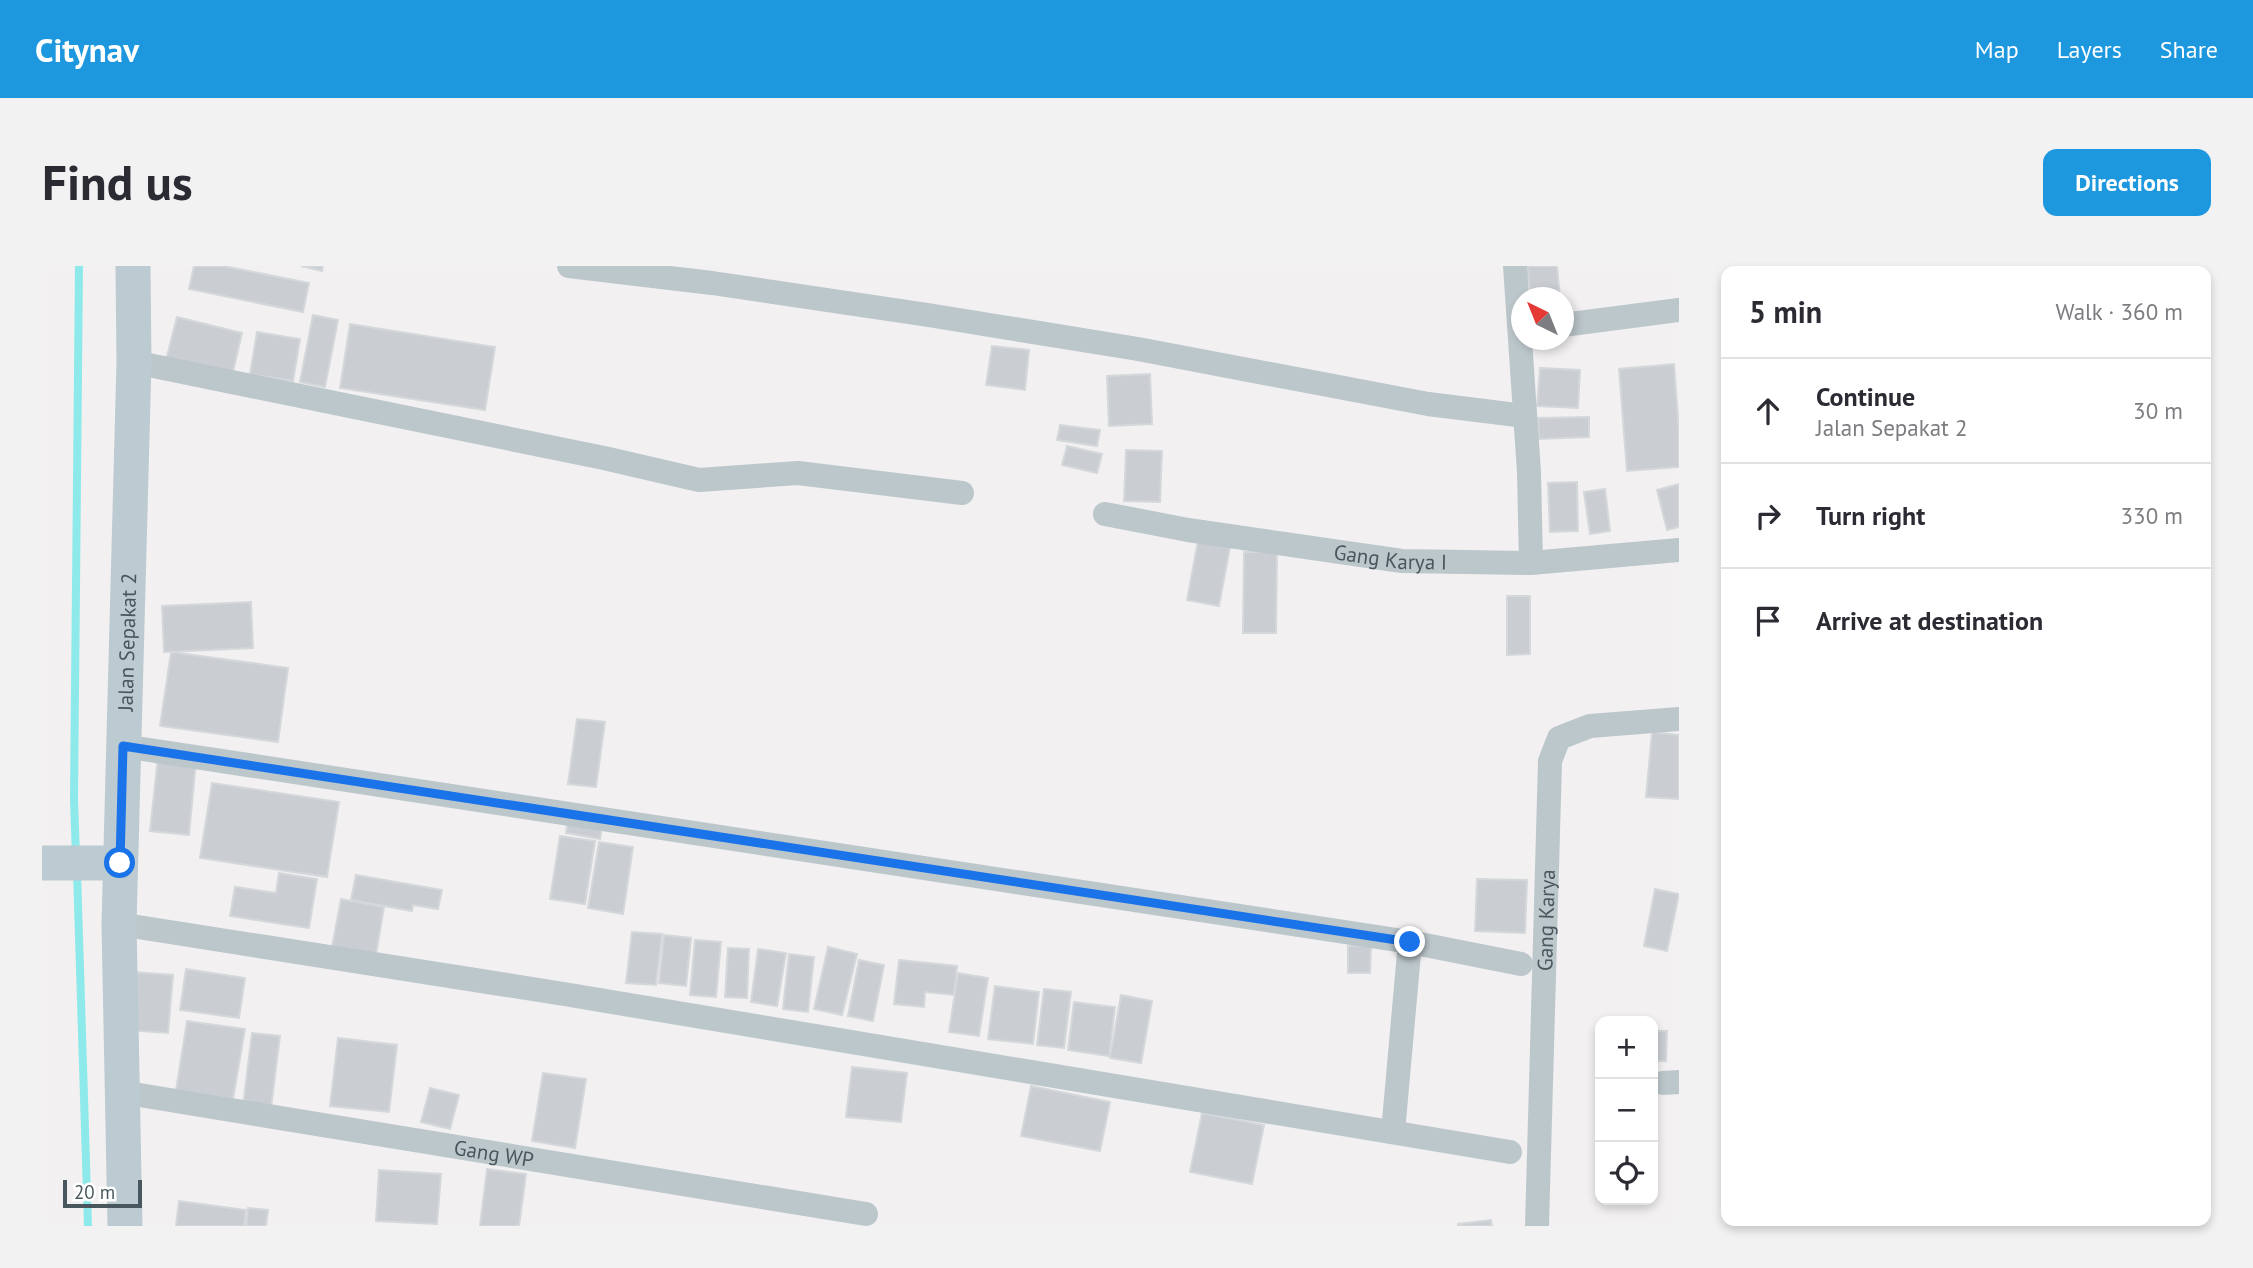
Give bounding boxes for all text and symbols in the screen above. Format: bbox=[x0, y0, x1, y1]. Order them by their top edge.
text: Citynav bbox=[35, 28, 139, 71]
text: Map bbox=[1975, 34, 2019, 65]
text: Layers bbox=[2057, 34, 2122, 65]
text: Share bbox=[2160, 34, 2218, 65]
button: Directions bbox=[2043, 149, 2211, 216]
text: Find us bbox=[42, 150, 193, 214]
north arrow bbox=[1511, 287, 1574, 350]
text: 5 min bbox=[1749, 292, 1822, 331]
text: Walk · 360 m bbox=[2056, 297, 2183, 326]
text: Continue bbox=[1816, 380, 1915, 413]
icon: ahead bbox=[1749, 392, 1787, 430]
text: 30 m bbox=[2133, 396, 2183, 425]
text: Jalan Sepakat 2 bbox=[1816, 413, 1968, 442]
icon: right bbox=[1749, 497, 1787, 535]
text: Turn right bbox=[1816, 499, 1925, 532]
text: 330 m bbox=[2121, 501, 2183, 530]
street label: Gang Karya I bbox=[1332, 538, 1447, 575]
street label: Jalan Sepakat 2 bbox=[111, 573, 142, 713]
icon: arrive bbox=[1749, 602, 1787, 640]
text: Arrive at destination bbox=[1816, 604, 2043, 637]
route start bbox=[104, 847, 135, 878]
street label: Gang Karya bbox=[1531, 869, 1560, 971]
route end bbox=[1394, 926, 1425, 957]
map controls bbox=[1595, 1016, 1658, 1205]
button: + bbox=[1595, 1016, 1658, 1079]
button: − bbox=[1595, 1079, 1658, 1142]
street label: Gang WP bbox=[452, 1133, 536, 1173]
button: locate bbox=[1595, 1142, 1658, 1205]
scale bar bbox=[63, 1177, 142, 1209]
text: 20 m bbox=[74, 1180, 115, 1204]

